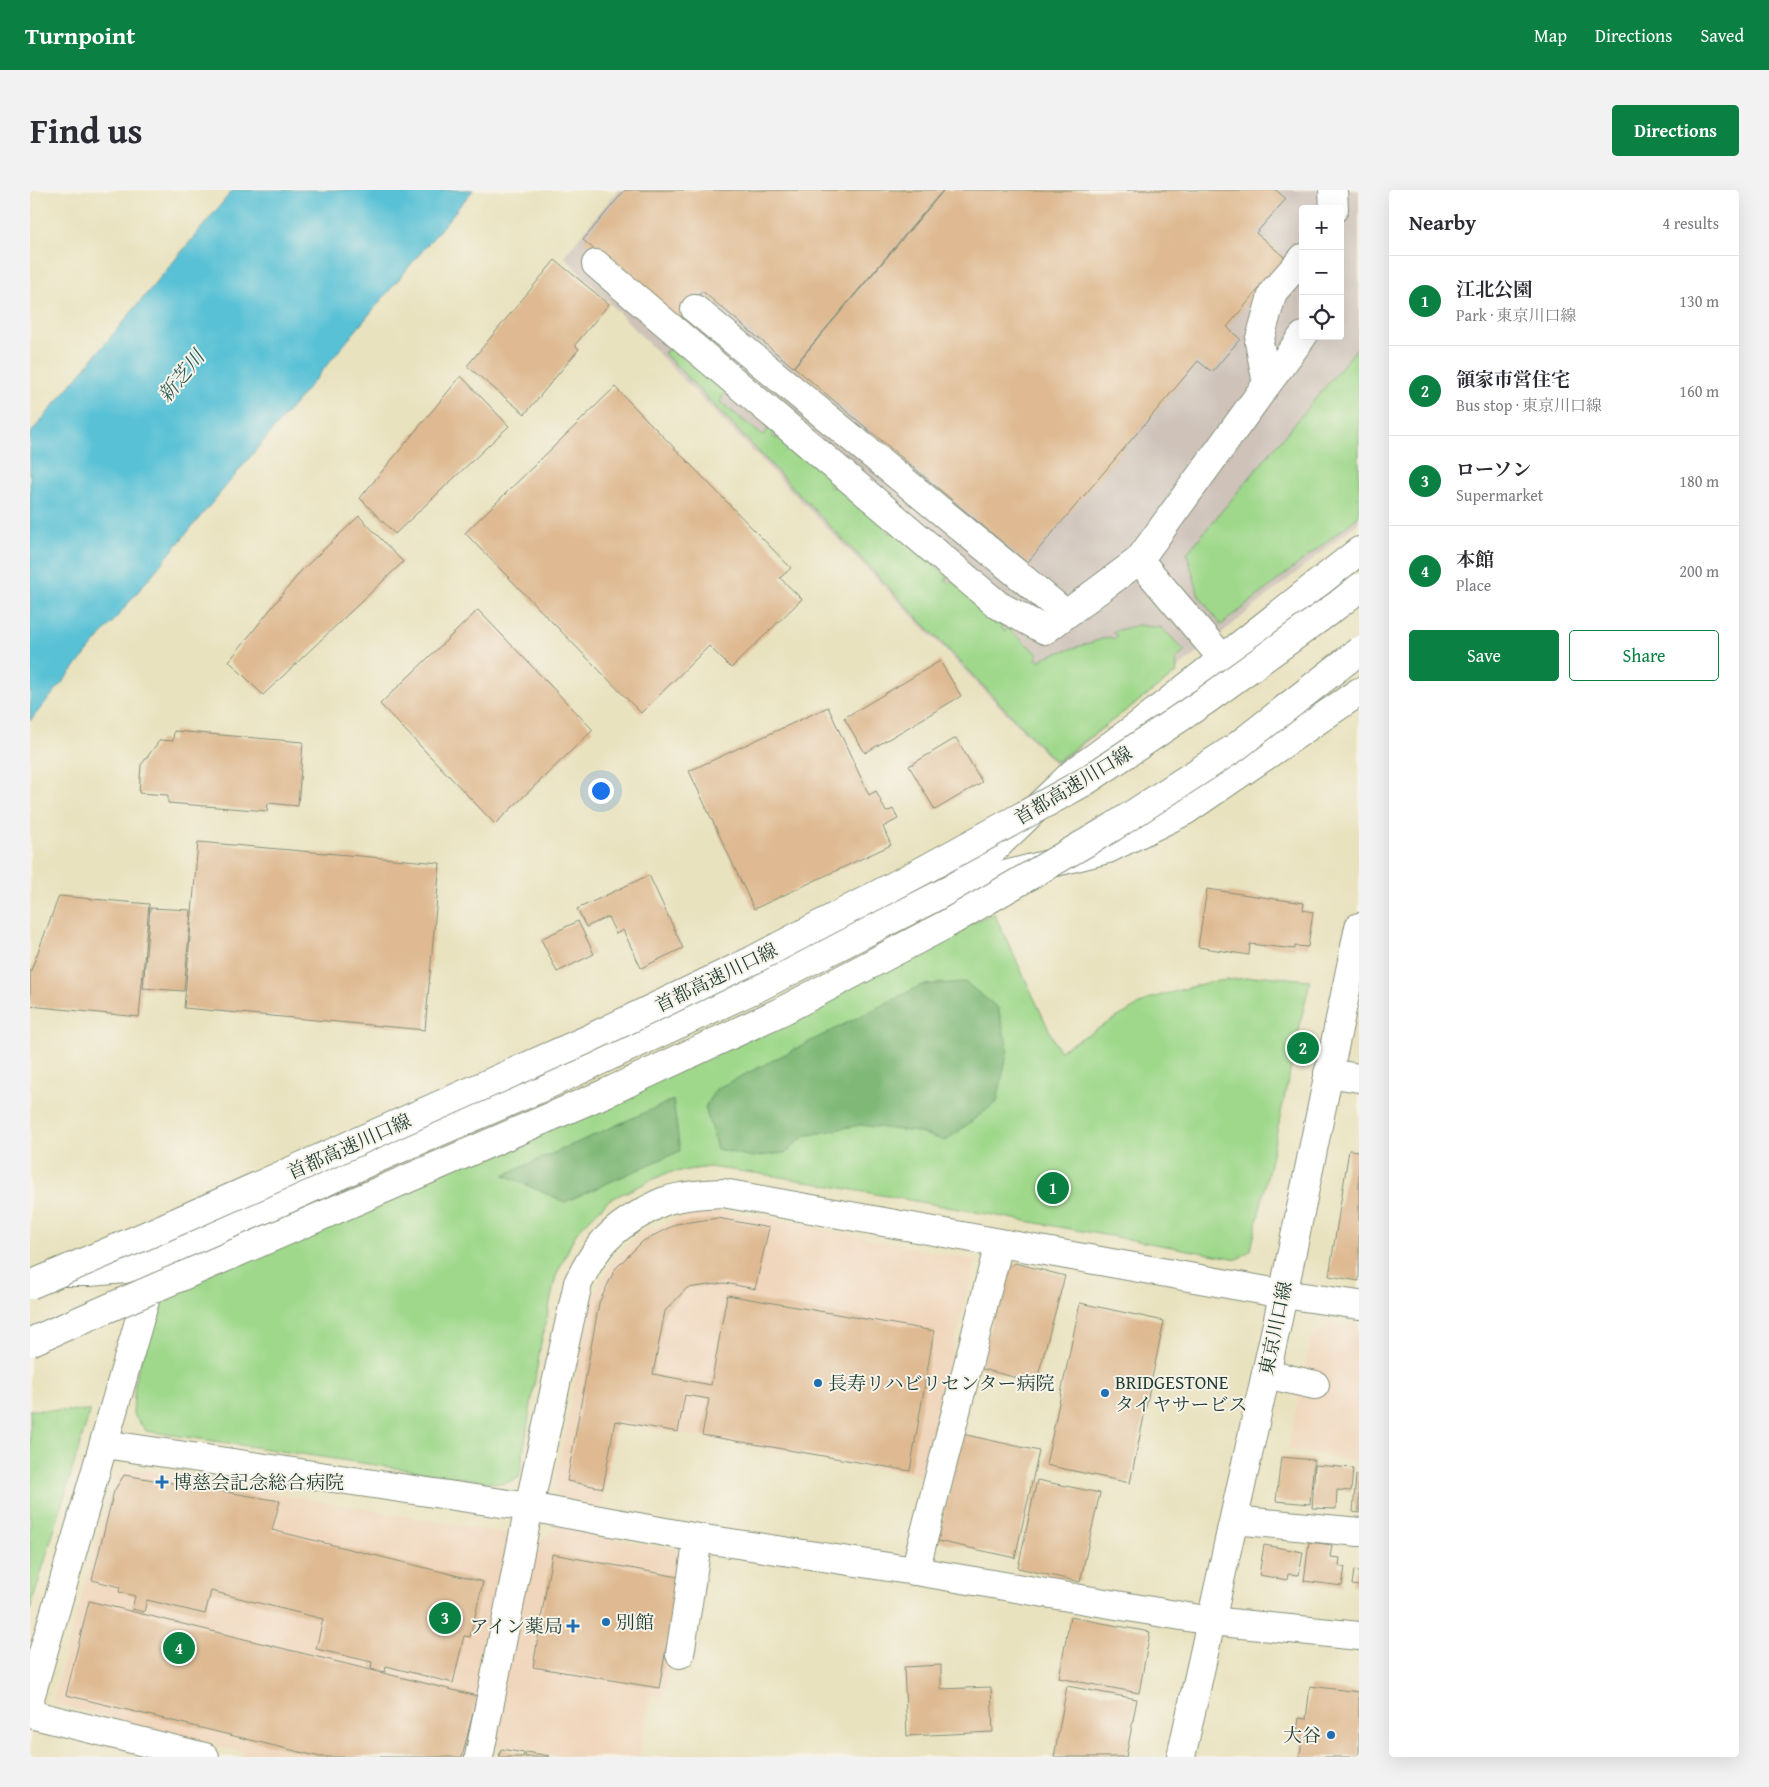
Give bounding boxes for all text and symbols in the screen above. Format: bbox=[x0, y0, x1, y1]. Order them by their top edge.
text: Turnpoint bbox=[25, 18, 135, 53]
text: Map bbox=[1534, 22, 1567, 49]
text: Directions bbox=[1595, 22, 1672, 49]
text: Saved bbox=[1700, 22, 1744, 49]
text: Find us bbox=[30, 105, 143, 156]
button: Directions bbox=[1612, 105, 1739, 156]
map controls bbox=[1299, 205, 1344, 340]
button: + bbox=[1299, 205, 1344, 250]
text: Nearby bbox=[1409, 207, 1476, 238]
text: 4 results bbox=[1662, 211, 1719, 235]
button: − bbox=[1299, 250, 1344, 295]
text: 江北公園 bbox=[1456, 275, 1532, 303]
text: 1 bbox=[1421, 289, 1429, 313]
text: 130 m bbox=[1679, 289, 1719, 313]
button: locate bbox=[1299, 295, 1344, 340]
text: Park · 東京川口線 bbox=[1456, 303, 1577, 327]
water label: 新芝川 bbox=[150, 342, 212, 408]
text: 領家市営住宅 bbox=[1456, 365, 1570, 393]
text: 2 bbox=[1421, 379, 1429, 403]
text: 160 m bbox=[1679, 379, 1719, 403]
text: Bus stop · 東京川口線 bbox=[1456, 393, 1602, 417]
text: ローソン bbox=[1456, 455, 1531, 483]
text: 3 bbox=[1421, 469, 1429, 493]
text: 180 m bbox=[1679, 469, 1719, 493]
text: Supermarket bbox=[1456, 483, 1543, 507]
text: 本館 bbox=[1456, 545, 1494, 573]
text: 4 bbox=[1421, 559, 1429, 583]
text: 200 m bbox=[1679, 559, 1719, 583]
text: Place bbox=[1456, 573, 1491, 597]
button: Save bbox=[1409, 630, 1559, 681]
button: Share bbox=[1569, 630, 1719, 681]
street label: 首都高速川口線 bbox=[1009, 739, 1137, 831]
your location bbox=[588, 778, 614, 804]
street label: 首都高速川口線 bbox=[650, 935, 782, 1019]
pin: 2 bbox=[1287, 1029, 1319, 1067]
street label: 首都高速川口線 bbox=[283, 1106, 415, 1186]
pin: 1 bbox=[1037, 1169, 1069, 1207]
street label: 東京川口線 bbox=[1251, 1279, 1299, 1377]
place label: BRIDGESTONE タイヤサービス bbox=[1115, 1368, 1248, 1418]
place label: 長寿リハビリセンター病院 bbox=[828, 1369, 1054, 1397]
marker: 長寿リハビリセンター病院 bbox=[812, 1377, 824, 1389]
marker: BRIDGESTONE タイヤサービス bbox=[1099, 1387, 1111, 1399]
place label: 博慈会記念総合病院 bbox=[173, 1468, 344, 1496]
marker: 博慈会記念総合病院 bbox=[155, 1475, 169, 1489]
pin: 3 bbox=[429, 1599, 461, 1637]
place label: 別館 bbox=[616, 1608, 654, 1636]
place label: アイン薬局 bbox=[470, 1612, 563, 1640]
marker: 別館 bbox=[600, 1616, 612, 1628]
marker: アイン薬局 bbox=[567, 1620, 579, 1632]
pin: 4 bbox=[163, 1629, 195, 1667]
place label: 大谷 bbox=[1283, 1721, 1321, 1749]
marker: 大谷 bbox=[1325, 1729, 1337, 1741]

